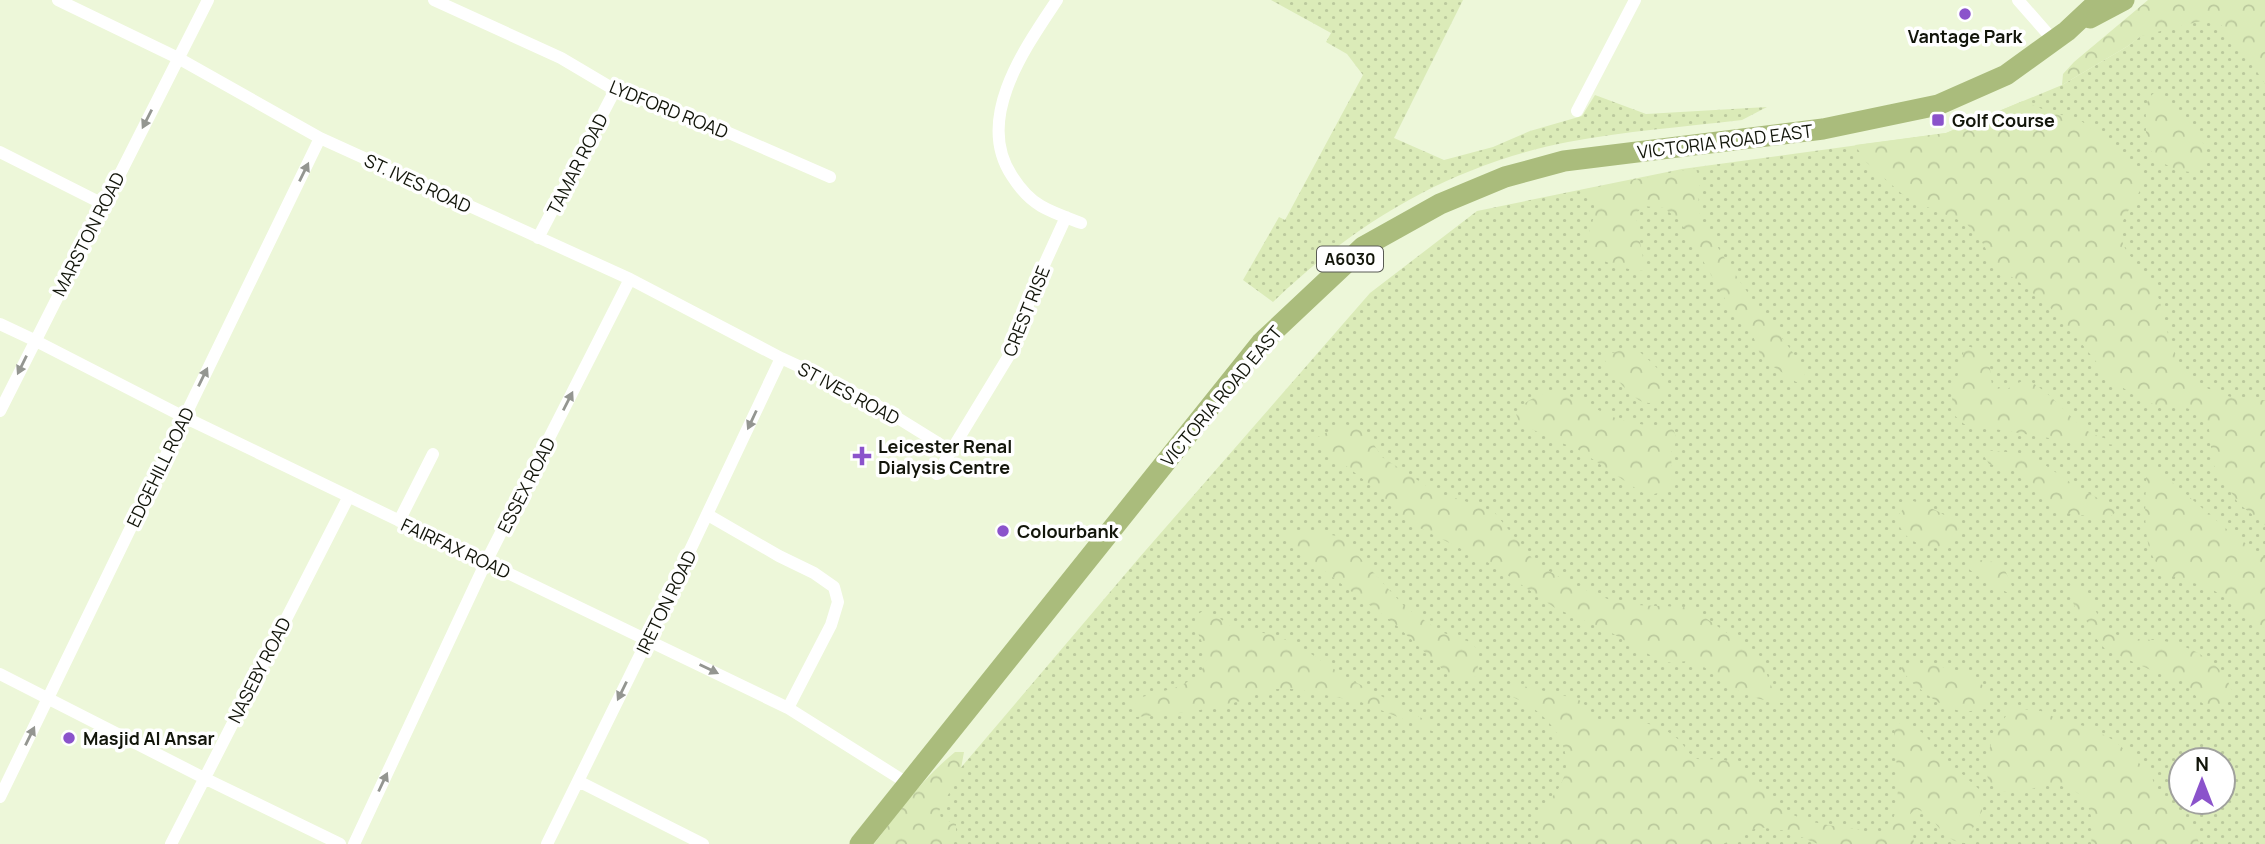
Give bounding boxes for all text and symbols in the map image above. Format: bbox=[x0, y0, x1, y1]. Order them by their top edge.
marker: Vantage Park bbox=[1957, 6, 1973, 22]
place label: Vantage Park bbox=[1908, 24, 2024, 48]
street label: LYDFORD ROAD bbox=[606, 74, 732, 144]
place label: Golf Course bbox=[1952, 108, 2055, 132]
one-way arrow bbox=[141, 109, 153, 129]
street label: TAMAR ROAD bbox=[541, 109, 613, 219]
marker: Golf Course bbox=[1930, 112, 1946, 128]
street label: VICTORIA ROAD EAST bbox=[1636, 118, 1814, 164]
street label: ST. IVES ROAD bbox=[361, 148, 475, 218]
one-way arrow bbox=[298, 162, 309, 182]
street label: MARSTON ROAD bbox=[46, 168, 130, 300]
road number: A6030 bbox=[1317, 246, 1383, 272]
street label: CREST RISE bbox=[997, 262, 1055, 360]
street label: VICTORIA ROAD EAST bbox=[1155, 320, 1287, 471]
one-way arrow bbox=[16, 355, 28, 375]
street label: ST IVES ROAD bbox=[794, 356, 904, 430]
one-way arrow bbox=[198, 367, 209, 387]
one-way arrow bbox=[562, 391, 573, 411]
street label: EDGEHILL ROAD bbox=[121, 403, 199, 531]
one-way arrow bbox=[746, 410, 758, 430]
street label: ESSEX ROAD bbox=[492, 433, 560, 537]
place label: Leicester Renal Dialysis Centre bbox=[878, 434, 1012, 479]
marker: Leicester Renal Dialysis Centre bbox=[852, 446, 872, 466]
street label: FAIRFAX ROAD bbox=[397, 512, 515, 584]
place label: Colourbank bbox=[1017, 519, 1120, 543]
marker: Colourbank bbox=[995, 523, 1011, 539]
street label: IRETON ROAD bbox=[630, 546, 702, 658]
street label: NASEBY ROAD bbox=[222, 613, 296, 727]
one-way arrow bbox=[699, 664, 719, 675]
one-way arrow bbox=[617, 681, 628, 701]
one-way arrow bbox=[24, 726, 36, 746]
place label: Masjid Al Ansar bbox=[83, 726, 215, 750]
marker: Masjid Al Ansar bbox=[61, 730, 77, 746]
north arrow bbox=[2167, 746, 2237, 816]
text: N bbox=[2195, 751, 2209, 777]
one-way arrow bbox=[377, 772, 389, 792]

